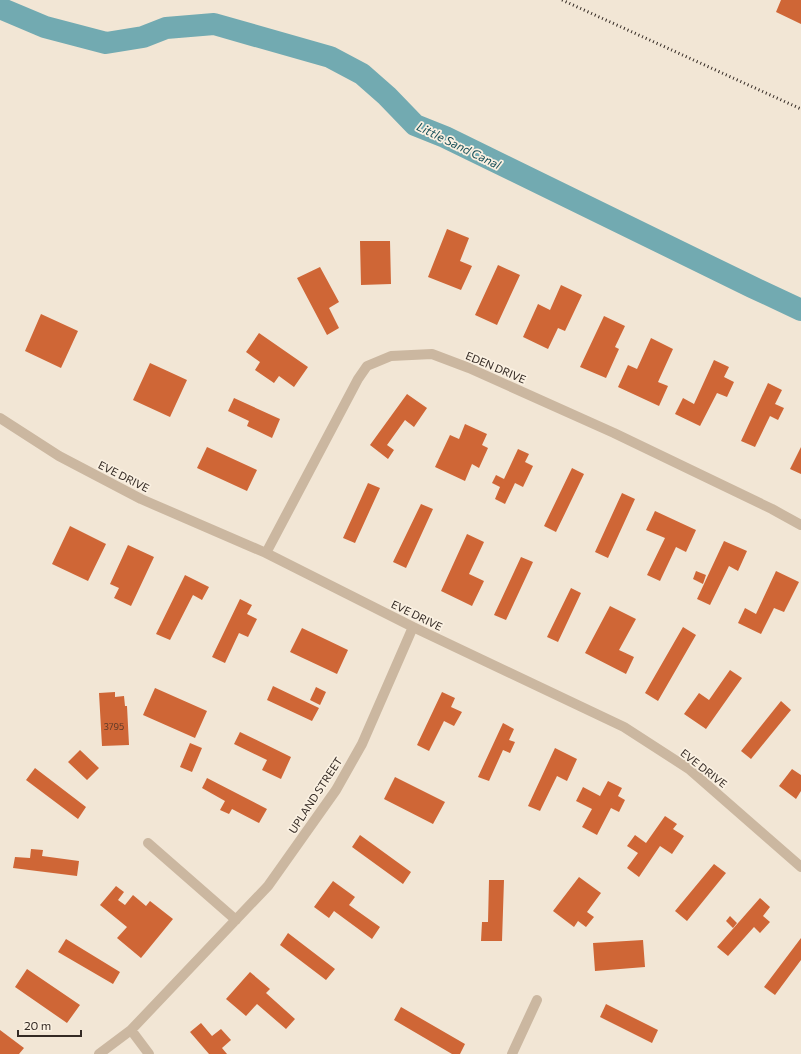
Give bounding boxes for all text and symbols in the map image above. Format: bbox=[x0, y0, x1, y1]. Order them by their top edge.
water label: Little Sand Canal bbox=[415, 119, 504, 172]
street label: EDEN DRIVE bbox=[464, 348, 528, 386]
street label: EVE DRIVE bbox=[96, 458, 152, 494]
street label: EVE DRIVE bbox=[389, 597, 445, 633]
house number: 3795 bbox=[104, 721, 124, 732]
street label: EVE DRIVE bbox=[678, 746, 730, 790]
street label: UPLAND STREET bbox=[286, 754, 344, 836]
scale bar bbox=[18, 1012, 81, 1038]
text: 20 m bbox=[24, 1018, 51, 1032]

